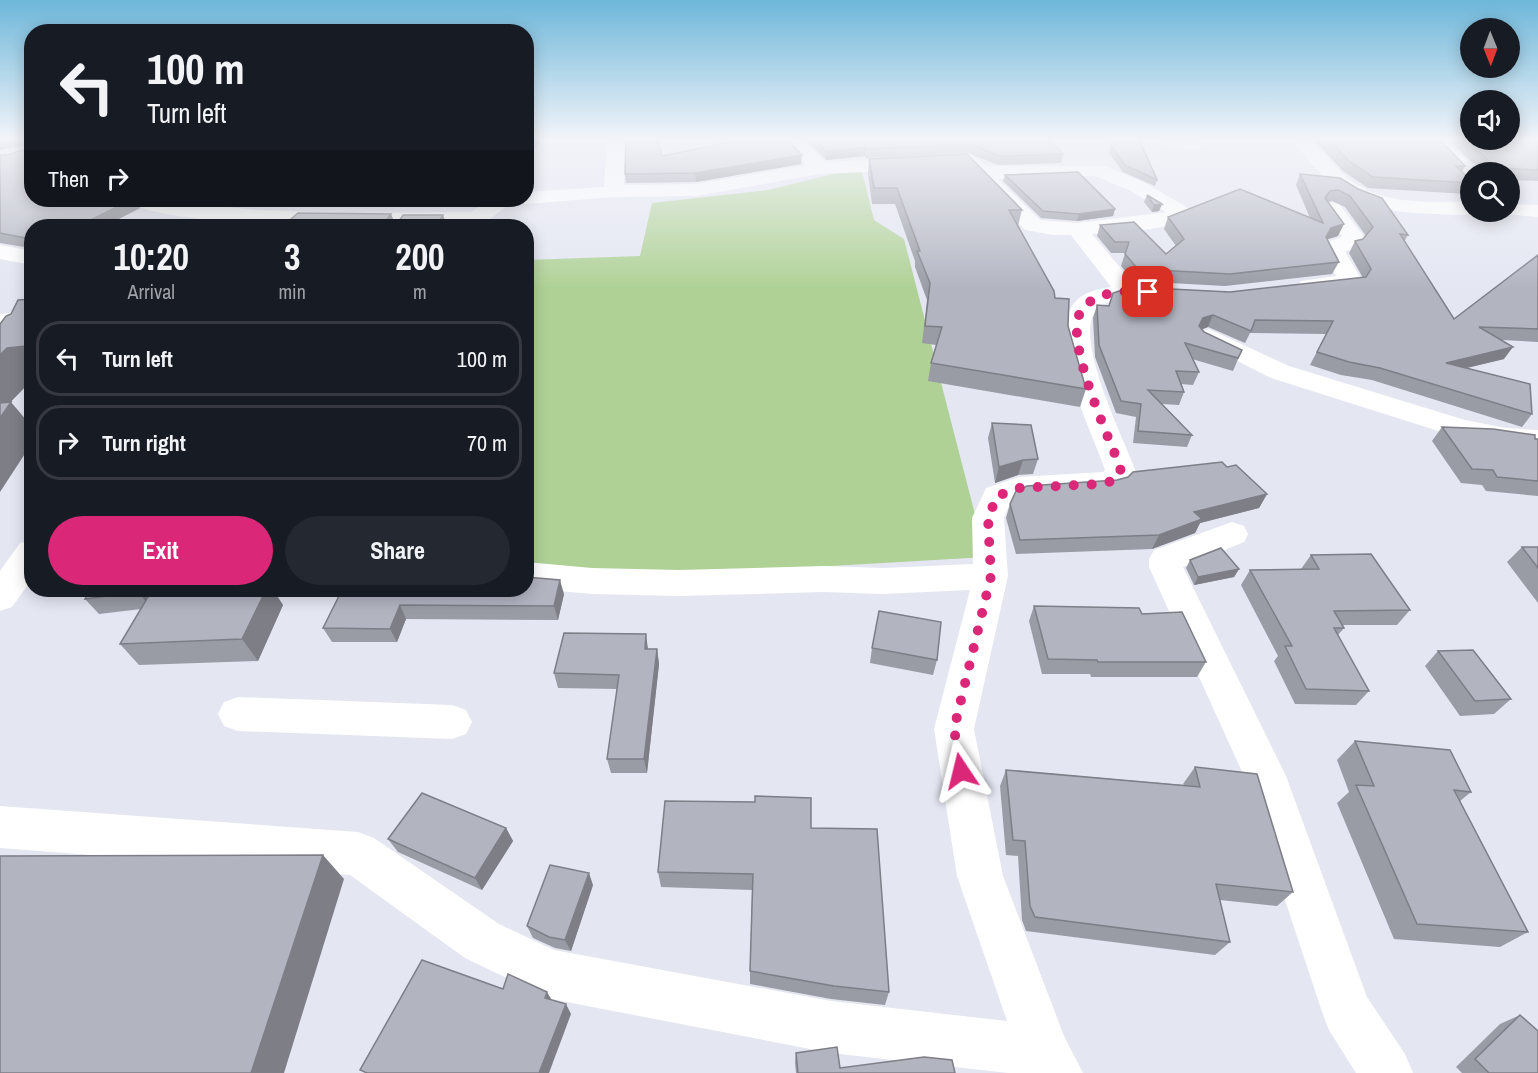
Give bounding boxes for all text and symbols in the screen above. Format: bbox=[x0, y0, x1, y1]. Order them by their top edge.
north arrow bbox=[1460, 18, 1520, 78]
map controls bbox=[1460, 18, 1520, 222]
text: 100 m bbox=[147, 41, 245, 97]
icon: left bbox=[48, 48, 126, 126]
button: sound bbox=[1460, 90, 1520, 150]
text: Turn left bbox=[147, 95, 226, 131]
icon: right bbox=[101, 162, 134, 195]
button: search bbox=[1460, 162, 1520, 222]
text: Then bbox=[48, 164, 89, 194]
text: 10:20 bbox=[113, 233, 189, 281]
text: 3 bbox=[284, 233, 300, 281]
text: 200 bbox=[395, 233, 445, 281]
pin bbox=[1122, 266, 1173, 317]
icon: arrive bbox=[1131, 275, 1164, 308]
text: Arrival bbox=[128, 278, 175, 305]
text: min bbox=[278, 278, 306, 305]
text: m bbox=[413, 278, 427, 305]
icon: left bbox=[51, 342, 84, 375]
text: Turn left bbox=[102, 344, 173, 374]
text: 100 m bbox=[457, 344, 507, 374]
icon: right bbox=[51, 426, 84, 459]
text: Turn right bbox=[102, 428, 186, 458]
text: 70 m bbox=[467, 428, 507, 458]
button: Exit bbox=[48, 516, 273, 585]
button: Share bbox=[285, 516, 510, 585]
position arrow bbox=[929, 739, 993, 803]

